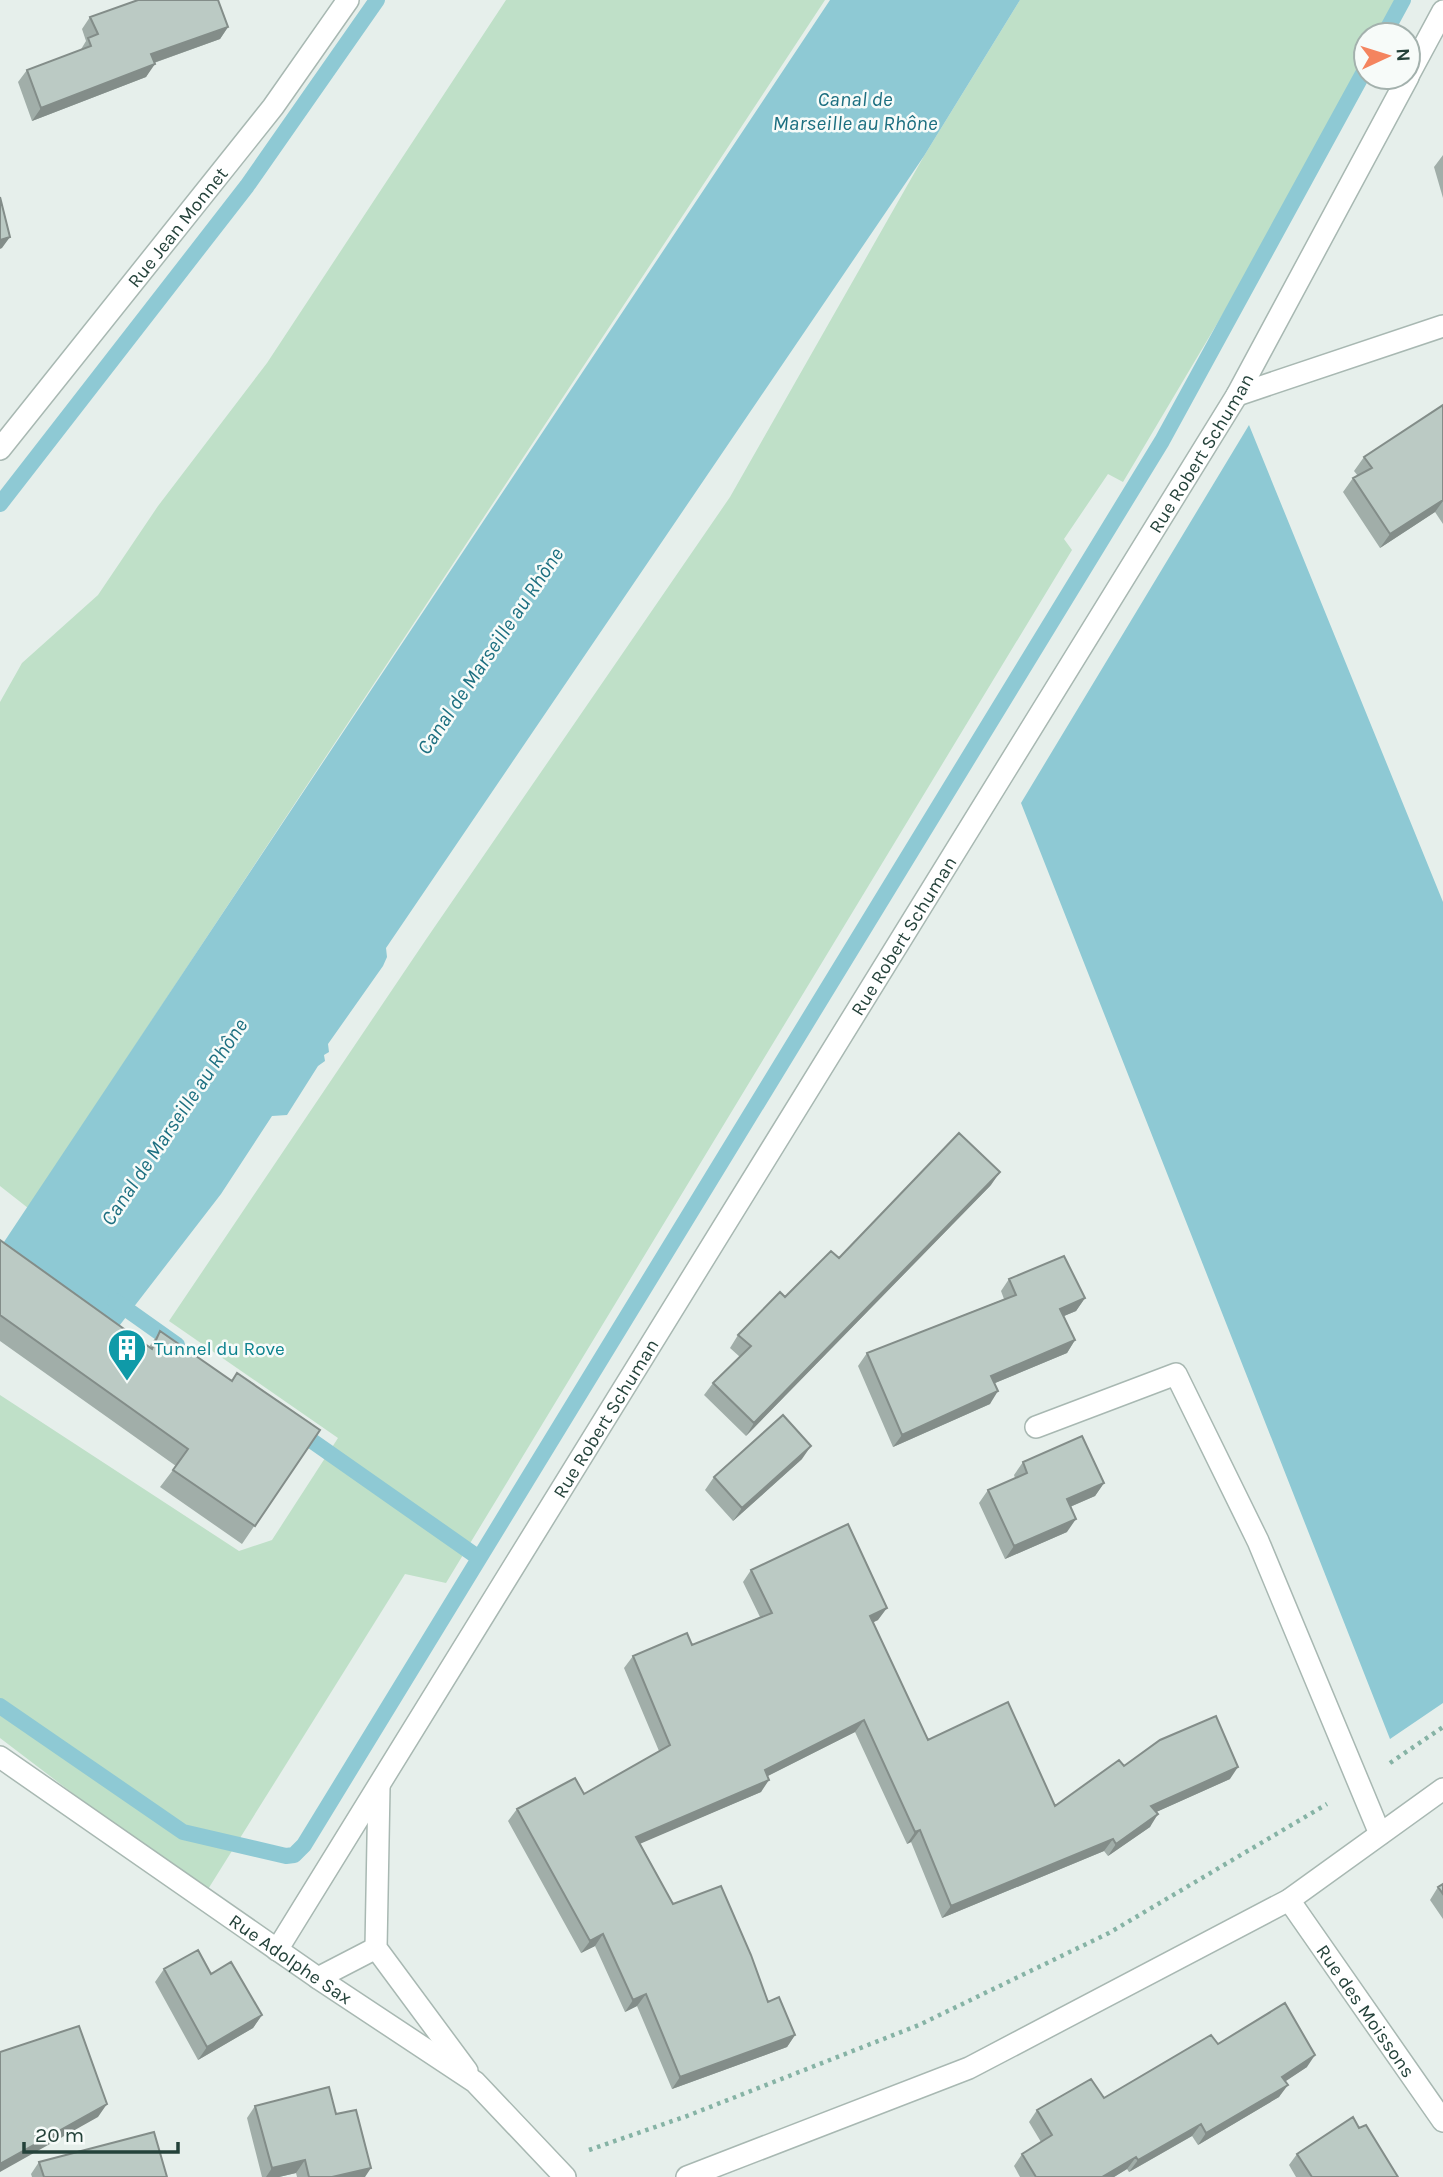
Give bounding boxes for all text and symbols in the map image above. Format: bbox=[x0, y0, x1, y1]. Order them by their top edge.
north arrow bbox=[1352, 21, 1422, 91]
text: N bbox=[1392, 47, 1414, 62]
water label: Canal de Marseille au Rhône bbox=[773, 87, 938, 135]
street label: Rue Jean Monnet bbox=[123, 163, 233, 292]
street label: Rue Robert Schuman bbox=[1144, 370, 1258, 537]
water label: Canal de Marseille au Rhône bbox=[412, 543, 568, 759]
street label: Rue Robert Schuman bbox=[847, 853, 961, 1020]
water label: Canal de Marseille au Rhône bbox=[96, 1014, 252, 1230]
building icon: Tunnel du Rove bbox=[106, 1327, 148, 1382]
street label: Rue Robert Schuman bbox=[549, 1335, 664, 1502]
place label: Tunnel du Rove bbox=[154, 1338, 285, 1360]
street label: Rue Adolphe Sax bbox=[225, 1910, 356, 2010]
street label: Rue des Moissons bbox=[1311, 1941, 1419, 2082]
scale bar bbox=[24, 2110, 178, 2154]
text: 20 m bbox=[35, 2123, 84, 2147]

